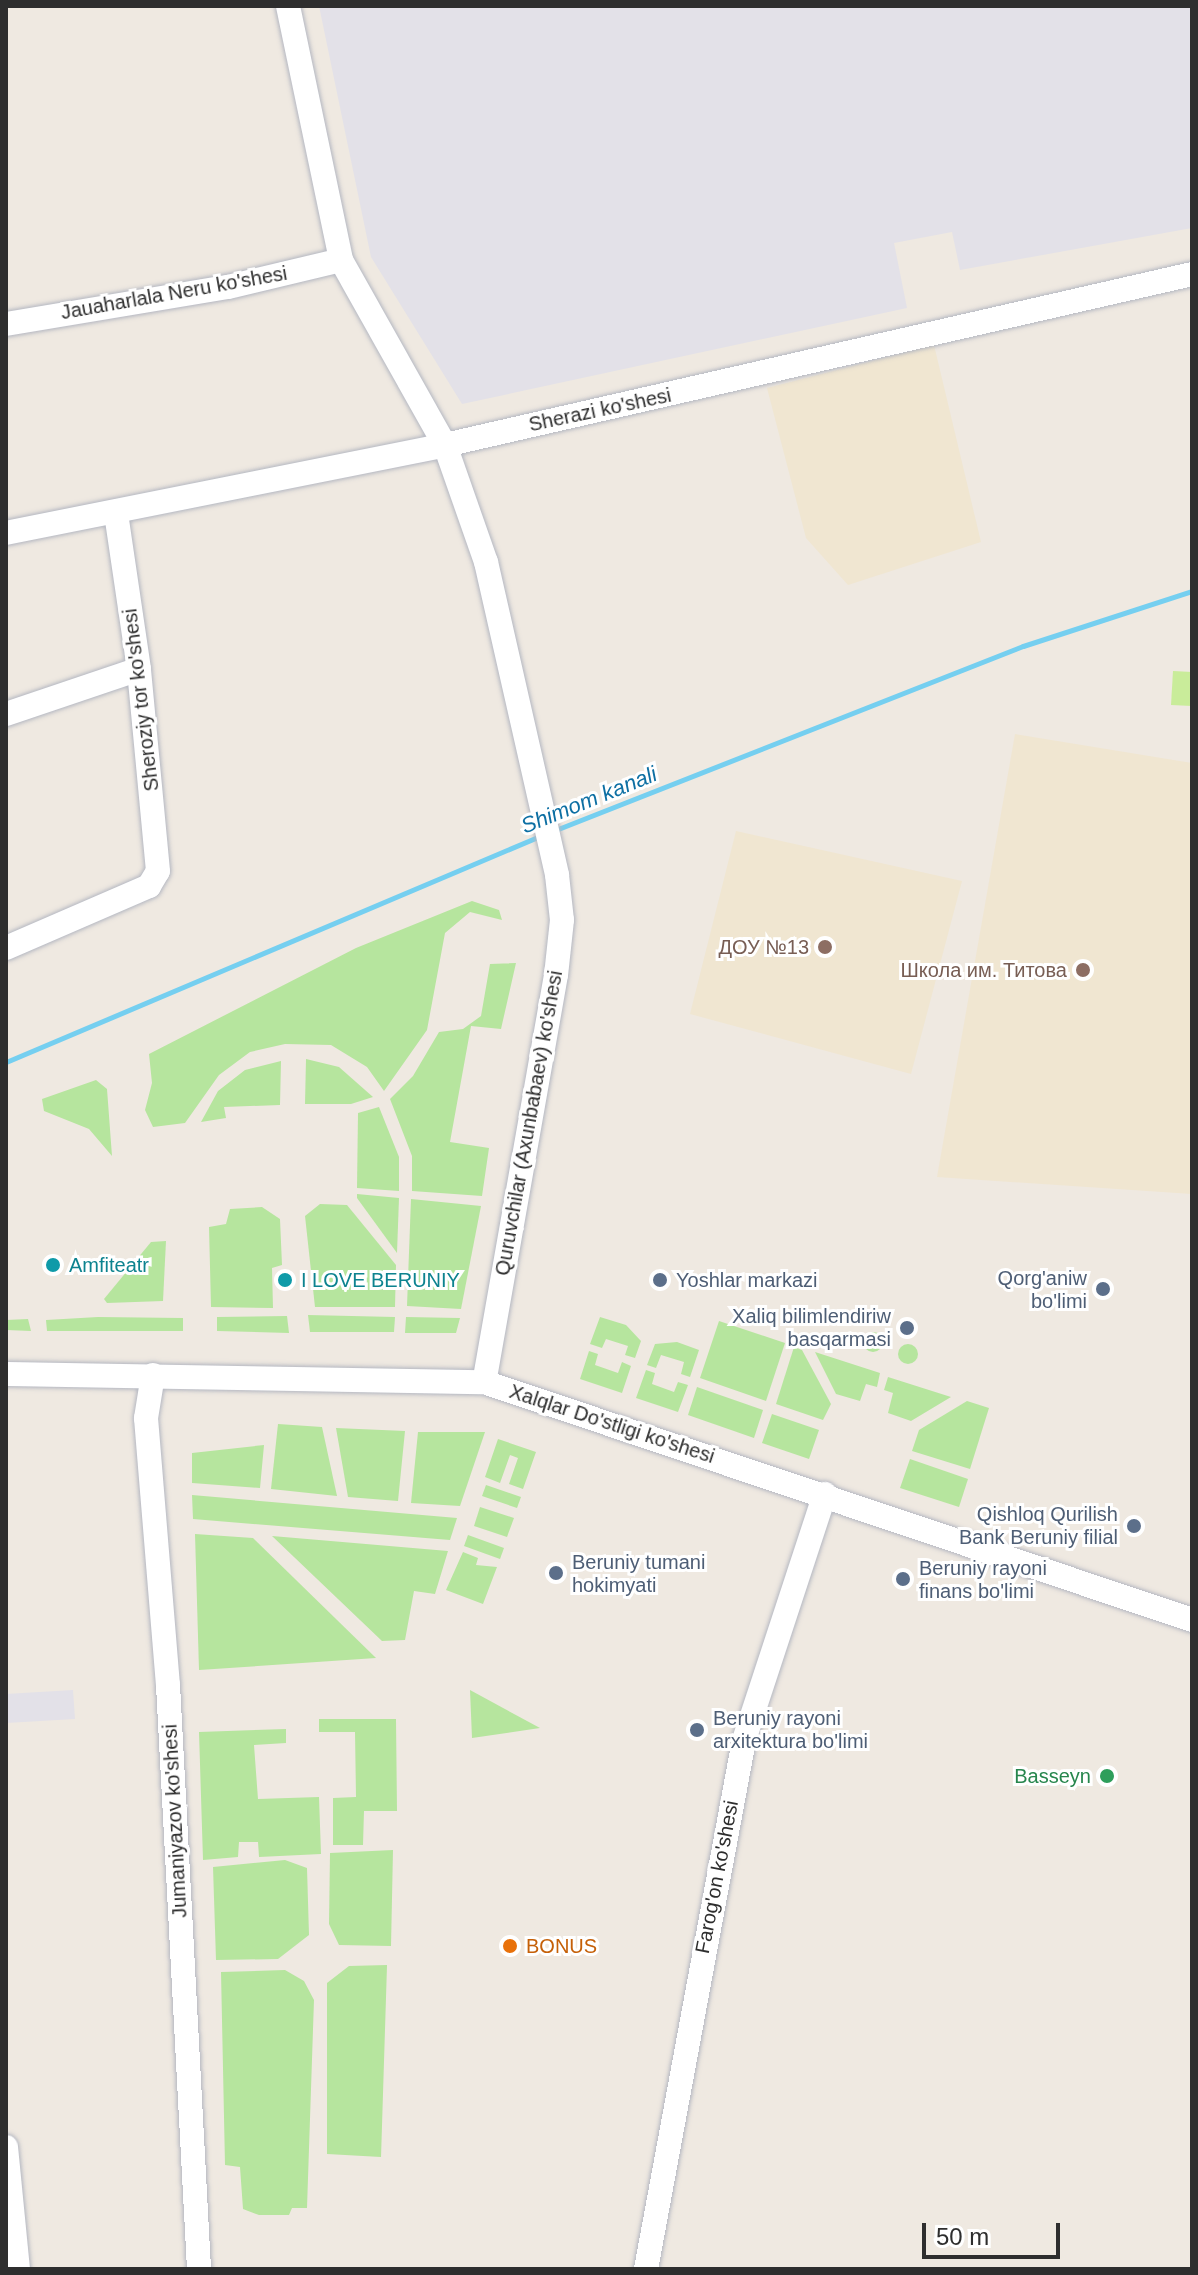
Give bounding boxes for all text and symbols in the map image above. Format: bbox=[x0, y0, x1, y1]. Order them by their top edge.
street label: Jauaharlala Neru ko'shesi bbox=[59, 261, 289, 325]
street label: Sherazi ko'shesi bbox=[527, 383, 673, 437]
street label: Sheroziy tor ko'shesi bbox=[118, 607, 164, 793]
water label: Shimom kanali bbox=[517, 761, 661, 839]
place label: ДОУ №13 bbox=[718, 935, 809, 959]
marker: ДОУ №13 bbox=[816, 938, 834, 956]
place label: Школа им. Титова bbox=[901, 958, 1067, 982]
marker: Школа им. Титова bbox=[1074, 961, 1092, 979]
street label: Quruvchilar (Axunbabaev) ko'shesi bbox=[490, 969, 568, 1277]
place label: Amfiteatr bbox=[69, 1253, 149, 1277]
marker: Amfiteatr bbox=[44, 1256, 62, 1274]
place label: Qorg'aniw bo'limi bbox=[998, 1266, 1087, 1313]
place label: I LOVE BERUNIY bbox=[301, 1268, 460, 1292]
place label: Yoshlar markazi bbox=[676, 1268, 818, 1292]
marker: I LOVE BERUNIY bbox=[276, 1271, 294, 1289]
marker: Yoshlar markazi bbox=[651, 1271, 669, 1289]
marker: Qorg'aniw bo'limi bbox=[1094, 1280, 1112, 1298]
place label: Xaliq bilimlendiriw basqarmasi bbox=[732, 1304, 891, 1351]
marker: Xaliq bilimlendiriw basqarmasi bbox=[898, 1319, 916, 1337]
street label: Xalqlar Do'stligi ko'shesi bbox=[506, 1379, 718, 1469]
place label: Qishloq Qurilish Bank Beruniy filial bbox=[959, 1502, 1118, 1549]
marker: Qishloq Qurilish Bank Beruniy filial bbox=[1125, 1517, 1143, 1535]
place label: Beruniy tumani hokimyati bbox=[572, 1550, 705, 1597]
place label: Beruniy rayoni finans bo'limi bbox=[919, 1556, 1047, 1603]
marker: Beruniy tumani hokimyati bbox=[547, 1564, 565, 1582]
marker: Beruniy rayoni finans bo'limi bbox=[894, 1570, 912, 1588]
place label: Beruniy rayoni arxitektura bo'limi bbox=[713, 1706, 868, 1753]
marker: Beruniy rayoni arxitektura bo'limi bbox=[688, 1721, 706, 1739]
street label: Jumaniyazov ko'shesi bbox=[158, 1724, 192, 1918]
place label: Basseyn bbox=[1014, 1764, 1091, 1788]
marker: Basseyn bbox=[1098, 1767, 1116, 1785]
street label: Farog'on ko'shesi bbox=[690, 1798, 744, 1956]
place label: BONUS bbox=[526, 1934, 597, 1958]
marker: BONUS bbox=[501, 1937, 519, 1955]
scale bar bbox=[926, 2207, 1064, 2257]
text: 50 m bbox=[936, 2223, 989, 2250]

